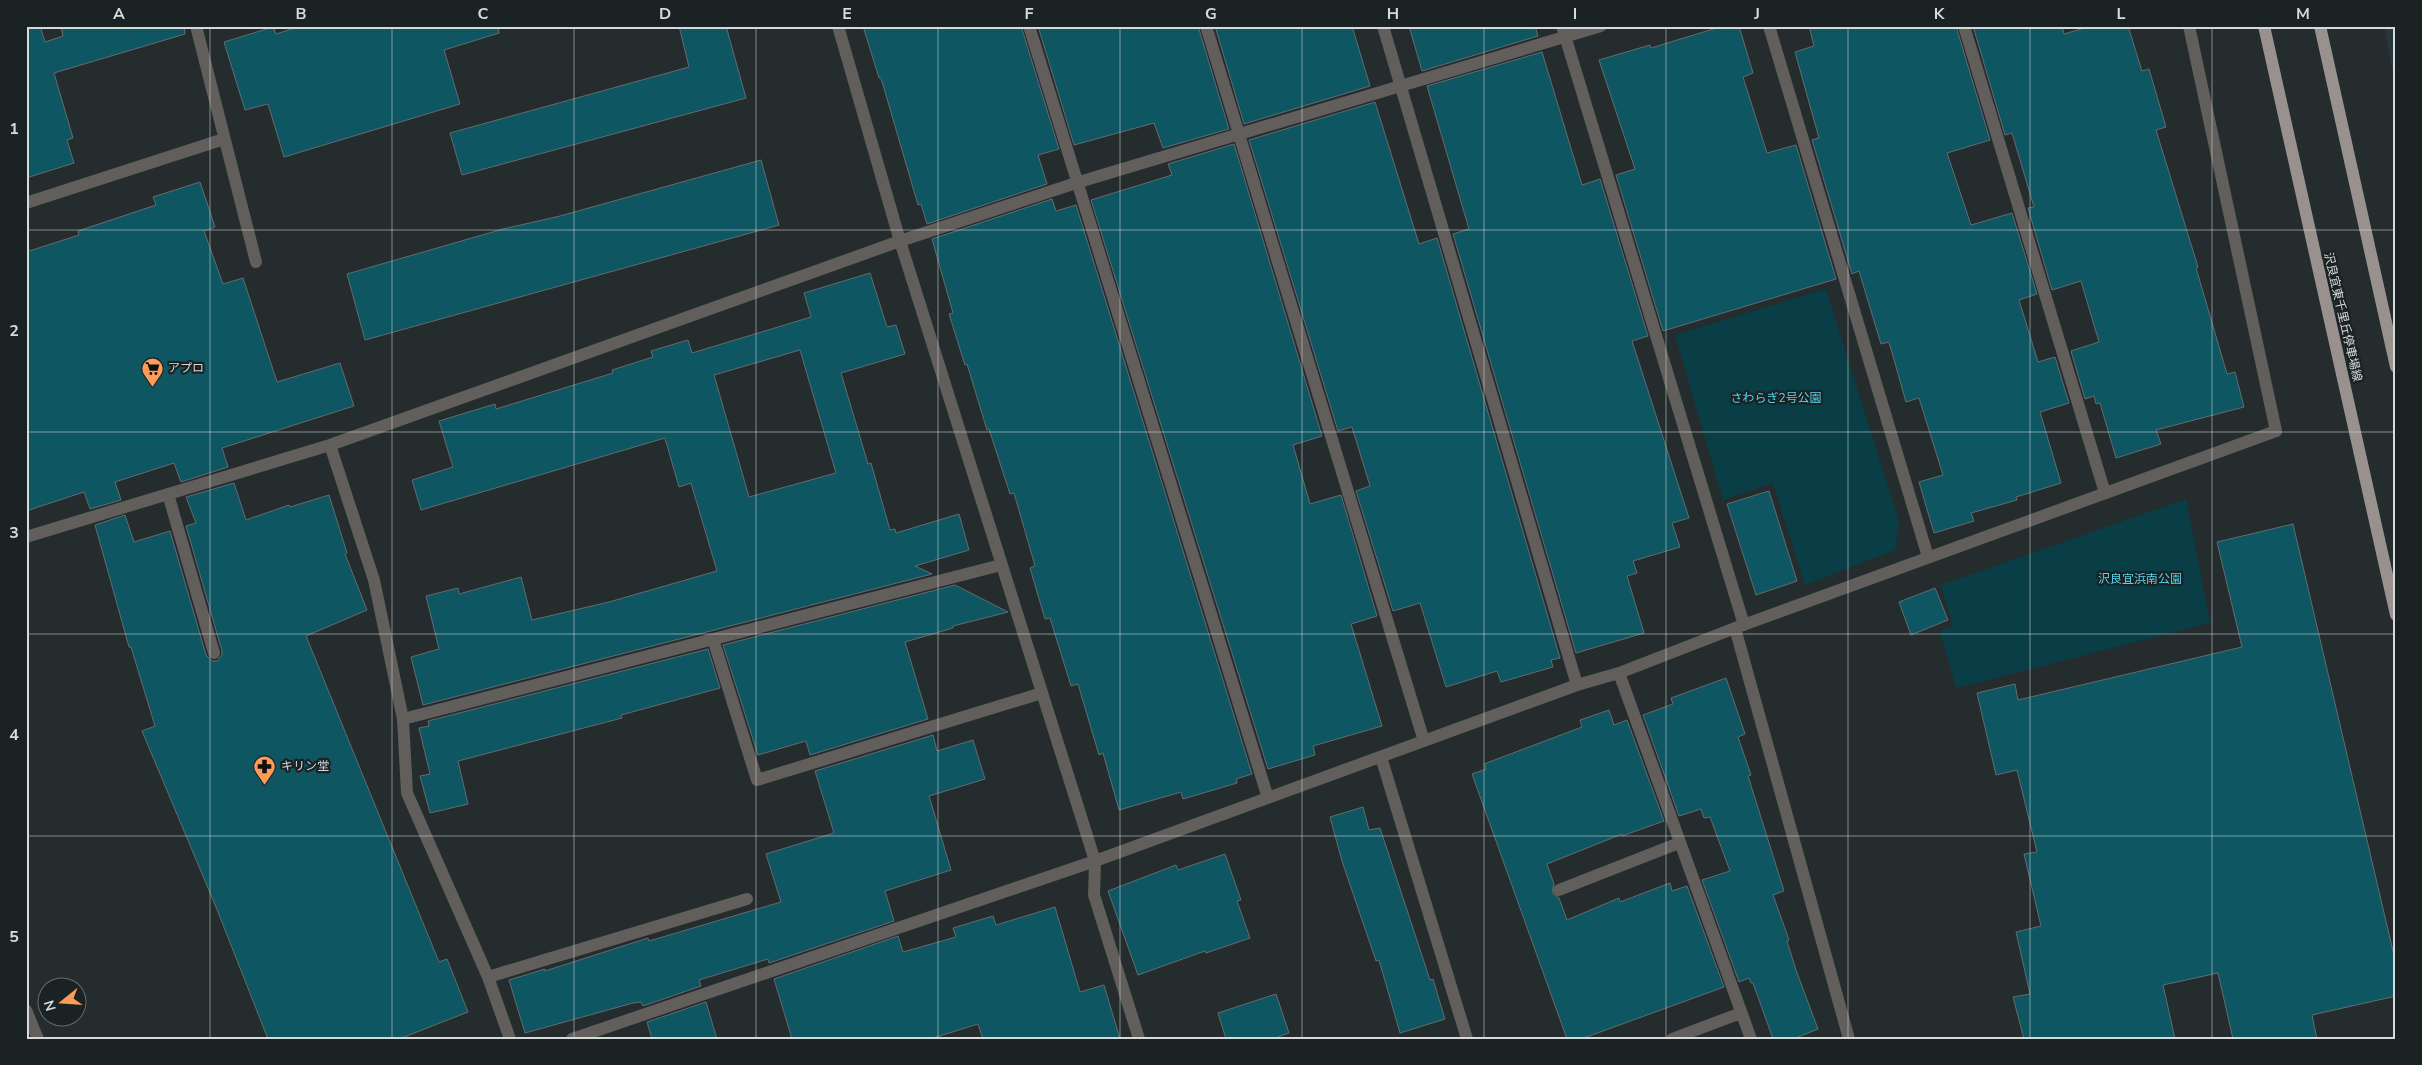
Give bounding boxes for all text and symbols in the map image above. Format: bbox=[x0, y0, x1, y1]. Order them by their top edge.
text: A bbox=[113, 3, 125, 25]
text: B bbox=[295, 3, 307, 25]
text: C bbox=[478, 3, 489, 25]
text: D bbox=[659, 3, 671, 25]
text: E bbox=[842, 3, 852, 25]
text: F bbox=[1025, 3, 1034, 25]
text: G bbox=[1205, 3, 1217, 25]
text: H bbox=[1387, 3, 1399, 25]
text: I bbox=[1573, 3, 1577, 25]
text: J bbox=[1753, 3, 1760, 25]
text: K bbox=[1934, 3, 1946, 25]
text: L bbox=[2117, 3, 2126, 25]
text: M bbox=[2296, 3, 2310, 25]
text: 1 bbox=[9, 118, 19, 140]
street label: 沢良宜東千里丘停車場線 bbox=[2320, 251, 2366, 383]
text: 2 bbox=[9, 320, 19, 342]
supermarket icon: アプロ bbox=[140, 356, 164, 387]
place label: アプロ bbox=[168, 360, 204, 376]
park label: さわらぎ2号公園 bbox=[1730, 390, 1822, 406]
text: 3 bbox=[9, 522, 19, 544]
park label: 沢良宜浜南公園 bbox=[2098, 571, 2182, 587]
text: 4 bbox=[9, 724, 19, 746]
pharmacy icon: キリン堂 bbox=[253, 754, 277, 785]
place label: キリン堂 bbox=[281, 758, 329, 774]
text: 5 bbox=[9, 926, 19, 948]
north arrow bbox=[38, 978, 88, 1028]
text: N bbox=[39, 998, 61, 1013]

